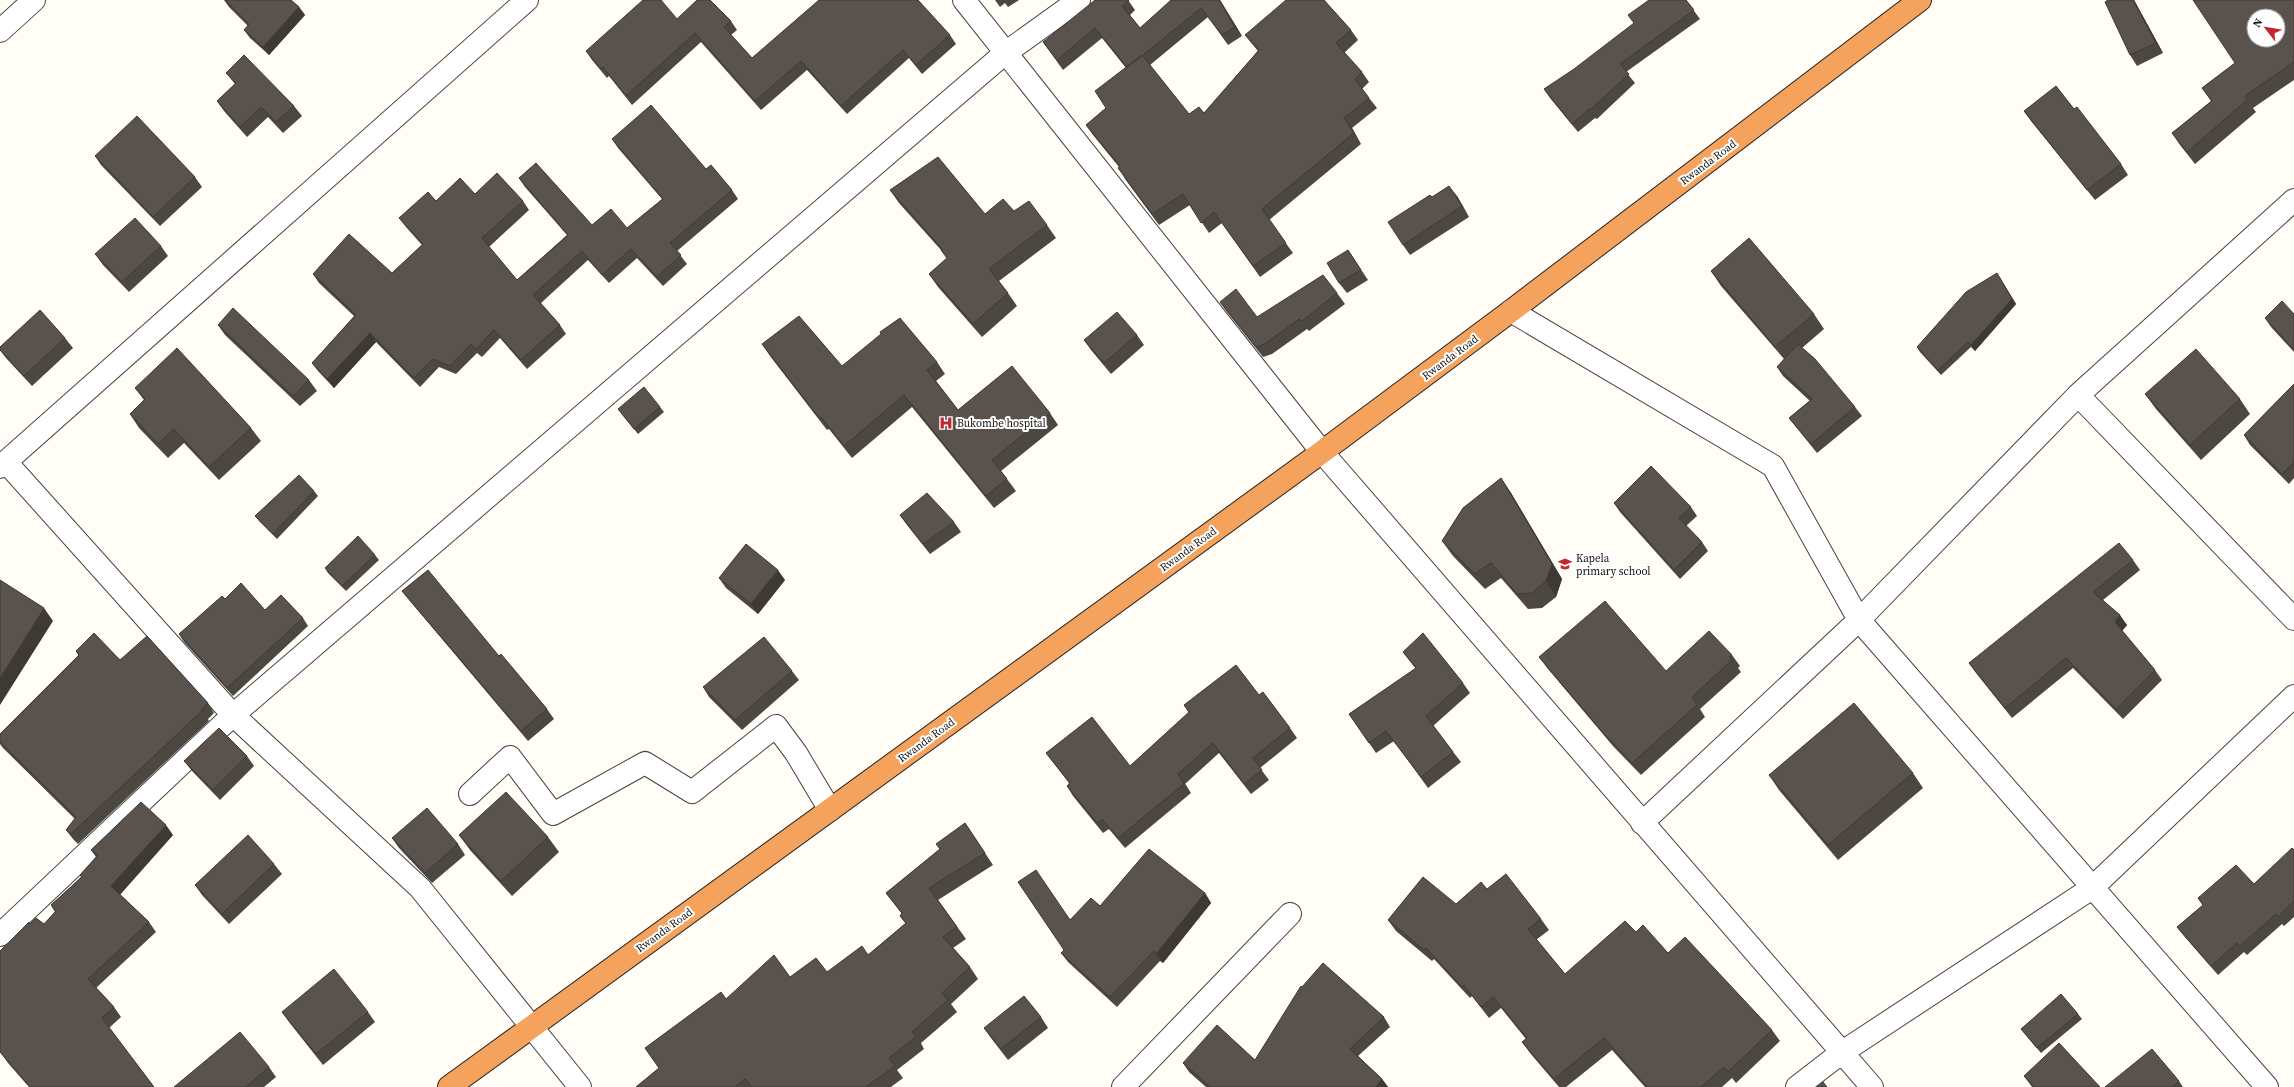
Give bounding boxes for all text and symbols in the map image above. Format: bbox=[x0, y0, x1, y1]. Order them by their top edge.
north arrow bbox=[2246, 8, 2286, 48]
text: N bbox=[2249, 16, 2266, 30]
street label: Rwanda Road bbox=[1677, 136, 1740, 188]
street label: Rwanda Road bbox=[1419, 331, 1482, 383]
hospital icon: Bukombe hospital bbox=[938, 415, 954, 431]
place label: Bukombe hospital bbox=[957, 416, 1046, 431]
street label: Rwanda Road bbox=[1157, 523, 1220, 575]
place label: Kapela primary school bbox=[1576, 551, 1651, 579]
school or university icon: Kapela primary school bbox=[1557, 556, 1573, 572]
street label: Rwanda Road bbox=[895, 714, 958, 766]
street label: Rwanda Road bbox=[633, 904, 696, 956]

